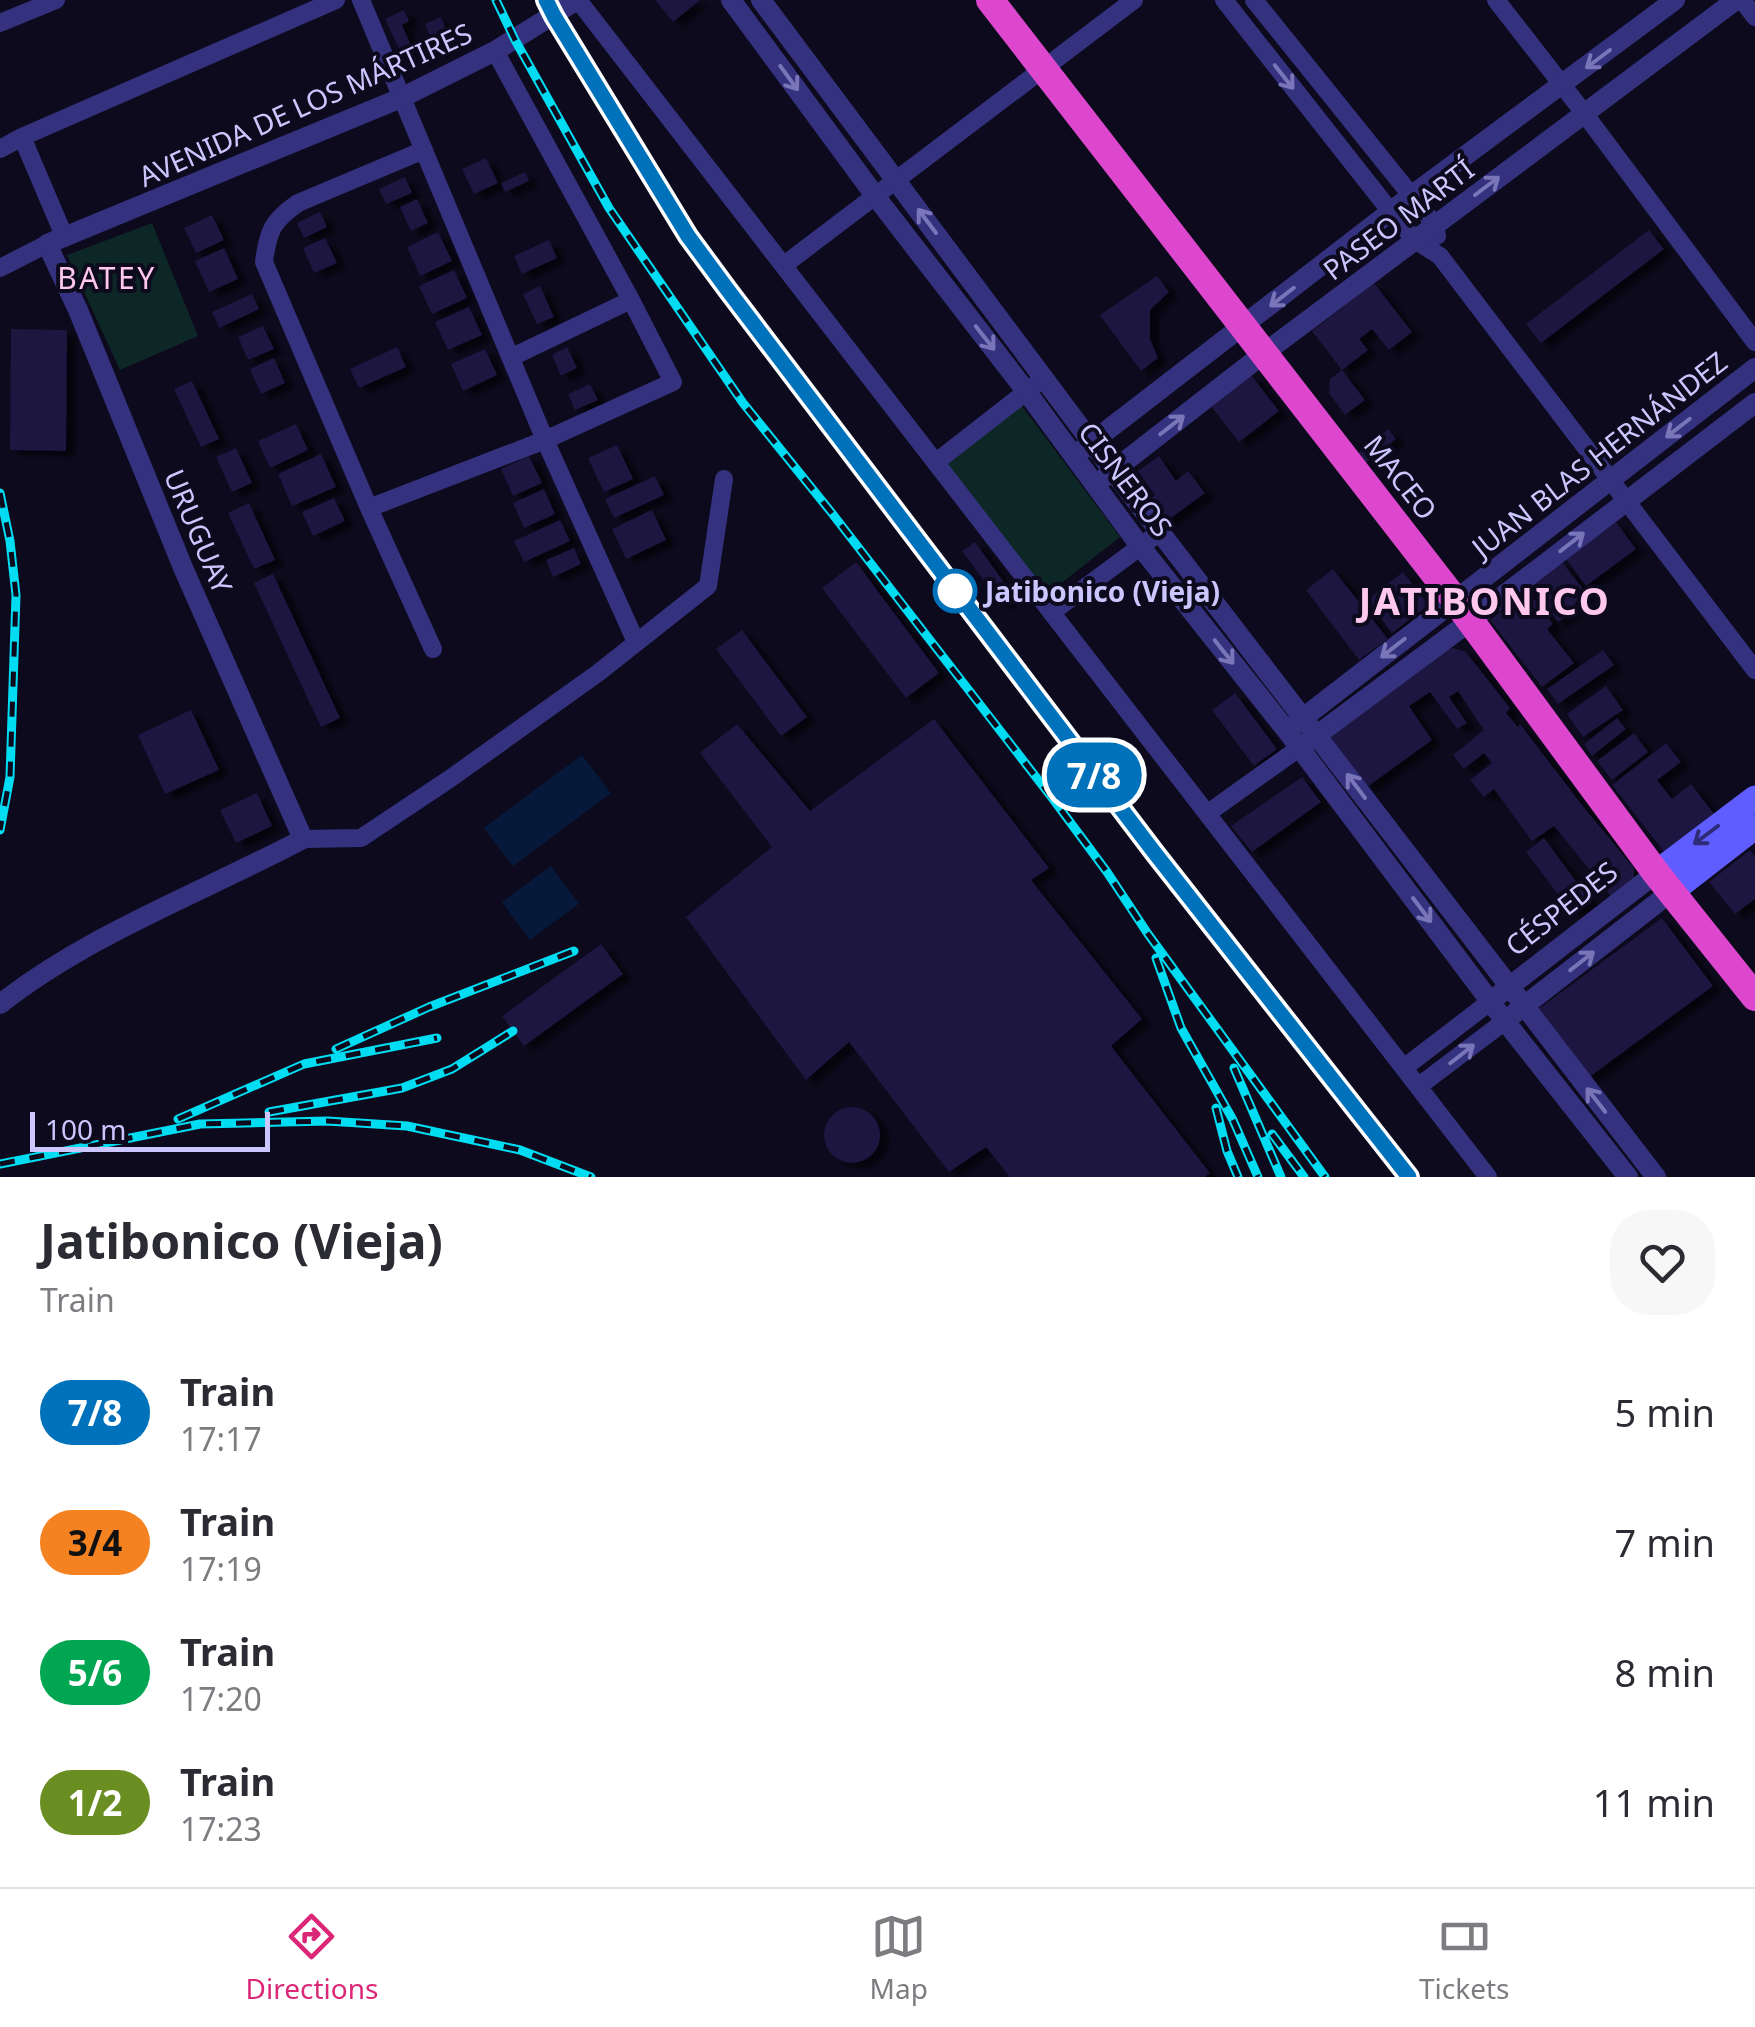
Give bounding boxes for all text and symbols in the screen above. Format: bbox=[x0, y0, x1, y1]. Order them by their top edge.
street label: AVENIDA DE LOS MÁRTIRES bbox=[132, 13, 478, 195]
one-way arrow bbox=[1585, 48, 1612, 69]
one-way arrow bbox=[1273, 63, 1295, 89]
one-way arrow bbox=[778, 64, 799, 92]
street label: PASEO MARTÍ bbox=[1315, 150, 1481, 288]
one-way arrow bbox=[1473, 176, 1500, 197]
one-way arrow bbox=[916, 208, 937, 235]
district label: BATEY bbox=[57, 257, 157, 298]
one-way arrow bbox=[1270, 285, 1296, 307]
one-way arrow bbox=[974, 324, 995, 351]
street label: JUAN BLAS HERNÁNDEZ bbox=[1461, 342, 1734, 567]
street label: CISNEROS bbox=[1070, 414, 1182, 544]
one-way arrow bbox=[1158, 415, 1185, 436]
one-way arrow bbox=[1665, 417, 1692, 438]
street label: MACEO bbox=[1356, 427, 1446, 527]
street label: URUGUAY bbox=[156, 463, 242, 599]
one-way arrow bbox=[1559, 531, 1585, 553]
marker: Jatibonico (Vieja) bbox=[934, 570, 976, 612]
place label: Jatibonico (Vieja) bbox=[982, 572, 1220, 610]
district label: JATIBONICO bbox=[1356, 574, 1611, 626]
one-way arrow bbox=[1381, 637, 1407, 659]
one-way arrow bbox=[1213, 638, 1234, 665]
line badge: 7/8 bbox=[1036, 742, 1152, 808]
text: 7/8 bbox=[1067, 752, 1121, 799]
one-way arrow bbox=[1345, 774, 1367, 800]
one-way arrow bbox=[1693, 825, 1720, 846]
street label: CÉSPEDES bbox=[1497, 852, 1625, 964]
one-way arrow bbox=[1411, 896, 1432, 923]
one-way arrow bbox=[1568, 951, 1595, 972]
one-way arrow bbox=[1448, 1043, 1475, 1064]
one-way arrow bbox=[1586, 1087, 1607, 1114]
scale bar bbox=[30, 1107, 270, 1152]
text: 100 m bbox=[45, 1110, 127, 1148]
text: Jatibonico (Vieja) bbox=[40, 1208, 443, 1273]
button: heart bbox=[1610, 1210, 1715, 1315]
text: Train bbox=[40, 1278, 115, 1321]
text: Train bbox=[180, 1365, 275, 1417]
text: 5 min bbox=[1615, 1386, 1715, 1438]
text: 7/8 bbox=[68, 1389, 122, 1436]
text: 17:17 bbox=[180, 1417, 262, 1460]
text: Train bbox=[180, 1495, 275, 1547]
text: 7 min bbox=[1615, 1516, 1715, 1568]
text: 3/4 bbox=[68, 1519, 122, 1566]
text: 17:19 bbox=[180, 1547, 262, 1590]
text: Train bbox=[180, 1625, 275, 1677]
text: 8 min bbox=[1615, 1646, 1715, 1698]
text: 5/6 bbox=[68, 1649, 122, 1696]
text: 17:20 bbox=[180, 1677, 262, 1720]
text: Train bbox=[180, 1755, 275, 1807]
text: 11 min bbox=[1593, 1776, 1715, 1828]
text: 1/2 bbox=[68, 1779, 122, 1826]
text: 17:23 bbox=[180, 1807, 262, 1850]
tab: Directions bbox=[246, 1909, 378, 2007]
tab: Map bbox=[870, 1909, 928, 2007]
tab: Tickets bbox=[1419, 1909, 1509, 2007]

